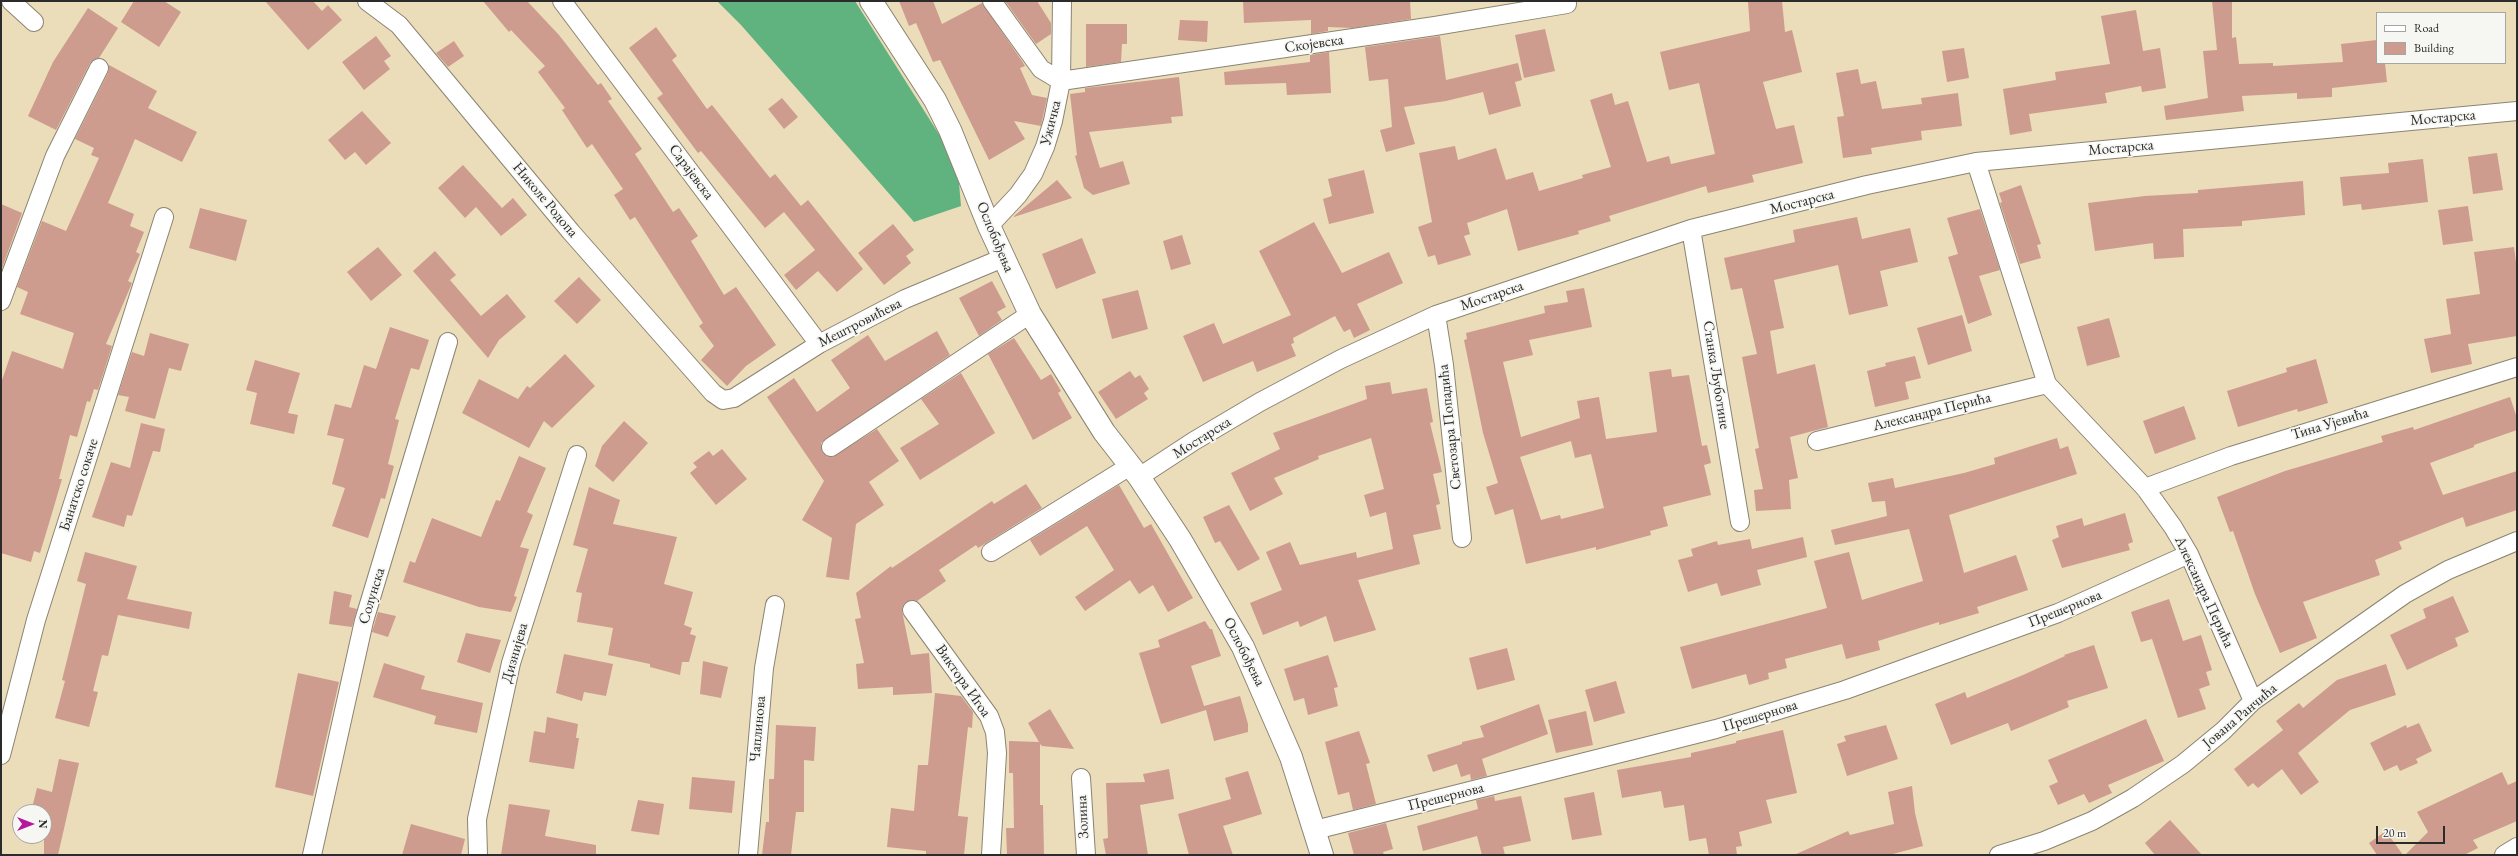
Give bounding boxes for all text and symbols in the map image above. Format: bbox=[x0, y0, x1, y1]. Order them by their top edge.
legend bbox=[2376, 12, 2506, 64]
text: Road bbox=[2414, 20, 2439, 36]
street label: Скојевска bbox=[1283, 31, 1345, 57]
text: Building bbox=[2414, 40, 2454, 56]
street label: Ужичка bbox=[1037, 98, 1065, 148]
street label: Мостарска bbox=[2410, 106, 2476, 130]
street label: Мостарска bbox=[2088, 136, 2154, 160]
street label: Сарајевска bbox=[664, 141, 718, 203]
street label: Николе Родопа bbox=[508, 159, 582, 241]
street label: Мостарска bbox=[1768, 185, 1836, 219]
street label: Ослобођења bbox=[972, 199, 1018, 275]
street label: Мостарска bbox=[1458, 277, 1526, 315]
street label: Мештровићева bbox=[815, 294, 905, 352]
street label: Станка Љуботине bbox=[1699, 319, 1733, 431]
street label: Светозара Попадића bbox=[1434, 363, 1466, 491]
street label: Александра Перића bbox=[1871, 389, 1993, 435]
street label: Тина Ујевића bbox=[2289, 404, 2371, 444]
street label: Мостарска bbox=[1169, 413, 1235, 463]
street label: Банатско сокаче bbox=[56, 436, 102, 534]
street label: Александра Перића bbox=[2170, 533, 2238, 651]
street label: Солунска bbox=[355, 566, 389, 626]
street label: Прешернова bbox=[2026, 586, 2104, 632]
street label: Ослобођења bbox=[1219, 615, 1269, 689]
street label: Дизнијева bbox=[498, 621, 532, 685]
street label: Виктора Игоа bbox=[931, 641, 995, 721]
street label: Јована Ранчића bbox=[2199, 680, 2281, 752]
street label: Чаплинова bbox=[746, 695, 770, 763]
street label: Прешернова bbox=[1720, 696, 1800, 736]
street label: Прешернова bbox=[1406, 779, 1486, 815]
street label: Золина bbox=[1073, 795, 1093, 839]
north arrow bbox=[12, 804, 52, 844]
scale bar bbox=[2378, 818, 2447, 844]
text: N bbox=[36, 820, 50, 828]
text: 20 m bbox=[2383, 825, 2406, 841]

